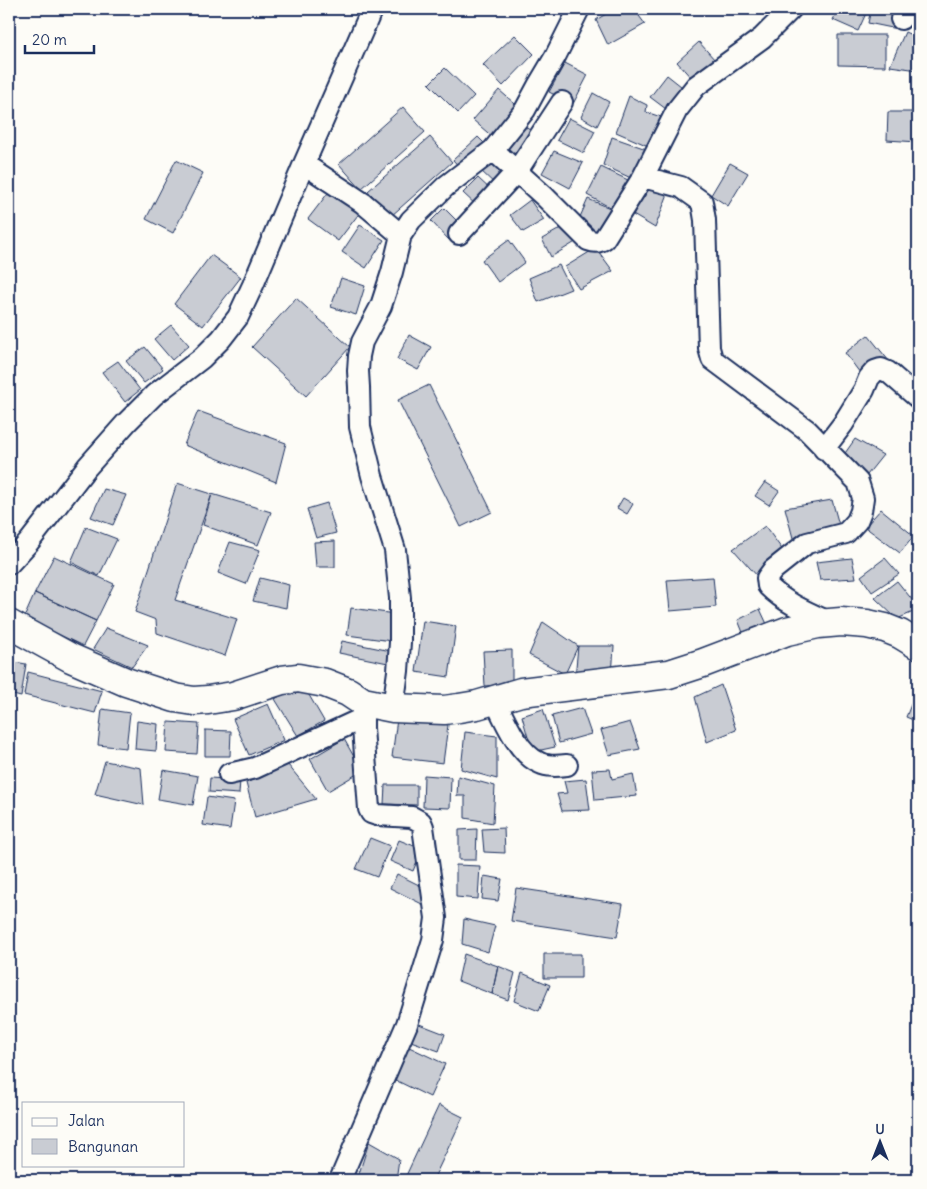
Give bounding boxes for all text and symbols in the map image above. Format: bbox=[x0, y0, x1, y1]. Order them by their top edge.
scale bar bbox=[25, 22, 94, 54]
text: 20 m bbox=[32, 30, 67, 49]
legend bbox=[22, 1102, 185, 1166]
text: Jalan bbox=[68, 1111, 105, 1130]
north arrow bbox=[854, 1116, 904, 1166]
text: U bbox=[875, 1120, 885, 1138]
text: Bangunan bbox=[68, 1137, 138, 1156]

